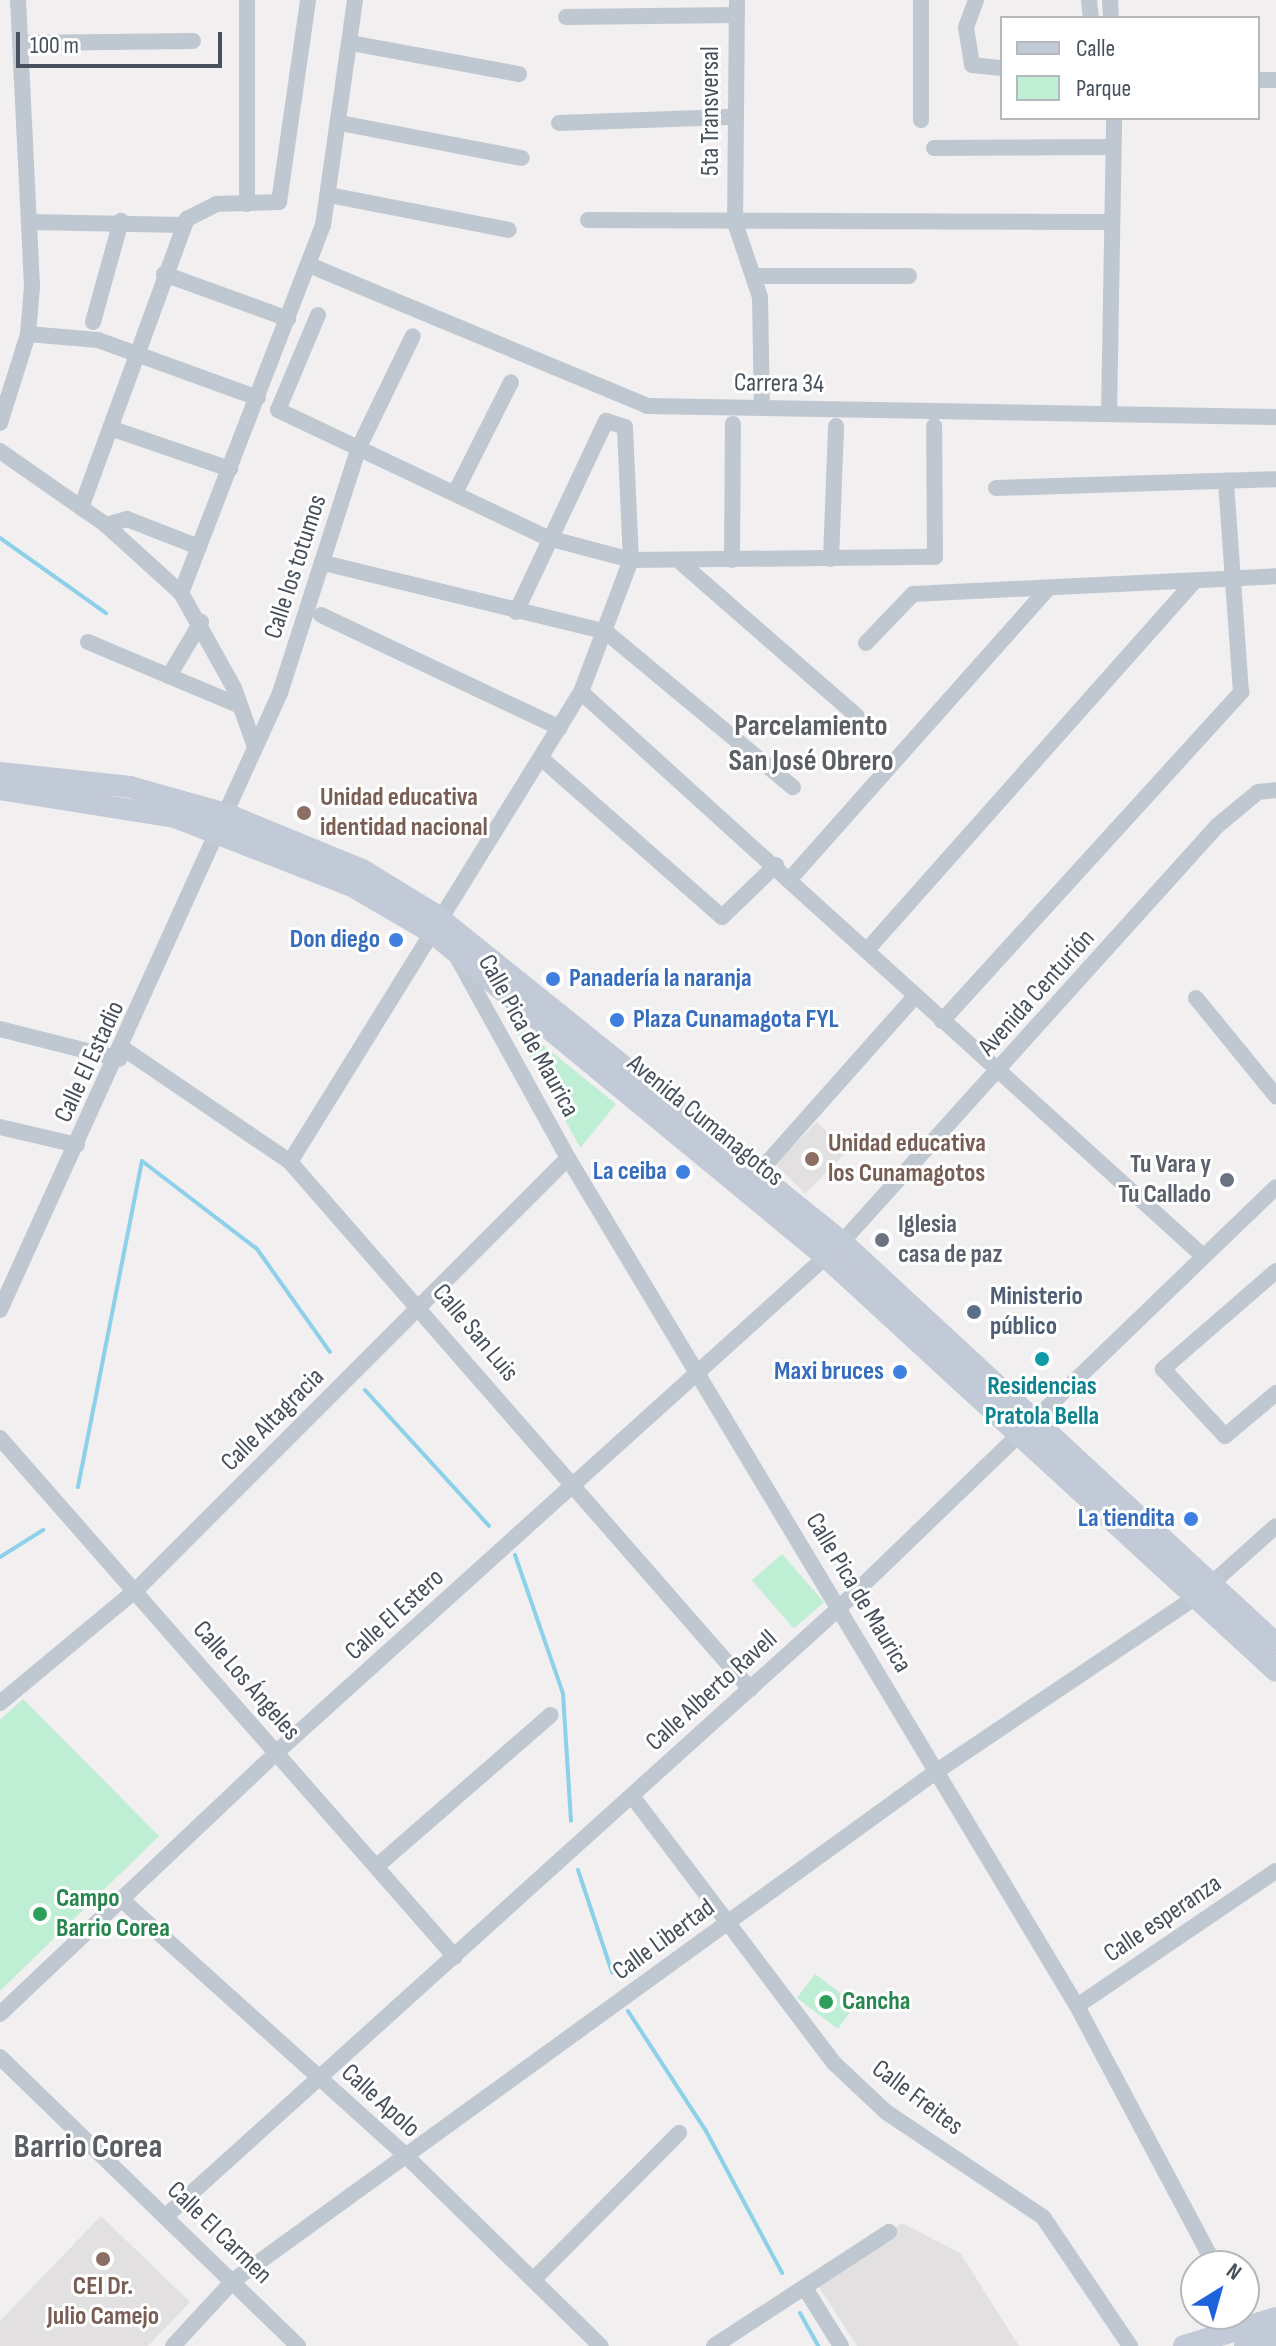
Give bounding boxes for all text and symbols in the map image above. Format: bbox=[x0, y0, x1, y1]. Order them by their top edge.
scale bar bbox=[20, 16, 226, 66]
legend bbox=[1000, 16, 1260, 120]
text: 100 m bbox=[30, 31, 79, 60]
text: Calle bbox=[1076, 34, 1115, 63]
street label: 5ta Transversal bbox=[695, 46, 727, 176]
text: Parque bbox=[1076, 74, 1131, 103]
street label: Carrera 34 bbox=[734, 368, 824, 400]
street label: Calle los totumos bbox=[258, 491, 334, 643]
district label: Parcelamiento San José Obrero bbox=[728, 708, 894, 778]
place label: Unidad educativa identidad nacional bbox=[320, 782, 488, 844]
marker: Unidad educativa identidad nacional bbox=[295, 804, 313, 822]
street label: Avenida Centurión bbox=[972, 923, 1102, 1063]
place label: Don diego bbox=[290, 924, 380, 956]
marker: Don diego bbox=[387, 931, 405, 949]
street label: Calle Pica de Maurica bbox=[471, 949, 585, 1123]
place label: Panadería la naranja bbox=[569, 963, 752, 995]
marker: Panadería la naranja bbox=[544, 970, 562, 988]
street label: Calle El Estadio bbox=[48, 996, 132, 1128]
place label: Plaza Cunamagota FYL bbox=[633, 1004, 839, 1036]
marker: Plaza Cunamagota FYL bbox=[608, 1011, 626, 1029]
street label: Avenida Cumanagotos bbox=[621, 1048, 789, 1194]
place label: Unidad educativa los Cunamagotos bbox=[828, 1128, 986, 1190]
place label: Tu Vara y Tu Callado bbox=[1118, 1149, 1211, 1210]
marker: Unidad educativa los Cunamagotos bbox=[803, 1150, 821, 1168]
place label: La ceiba bbox=[593, 1156, 667, 1188]
marker: La ceiba bbox=[674, 1163, 692, 1181]
marker: Tu Vara y Tu Callado bbox=[1218, 1171, 1236, 1189]
place label: Iglesia casa de paz bbox=[898, 1209, 1002, 1270]
marker: Iglesia casa de paz bbox=[873, 1231, 891, 1249]
street label: Calle San Luis bbox=[425, 1278, 525, 1388]
place label: Ministerio público bbox=[990, 1281, 1083, 1342]
marker: Ministerio público bbox=[965, 1303, 983, 1321]
marker: Residencias Pratola Bella bbox=[1033, 1350, 1051, 1368]
place label: Maxi bruces bbox=[774, 1356, 884, 1388]
street label: Calle Altagracia bbox=[215, 1362, 331, 1478]
marker: Maxi bruces bbox=[891, 1363, 909, 1381]
place label: Residencias Pratola Bella bbox=[985, 1371, 1099, 1432]
place label: La tiendita bbox=[1078, 1503, 1175, 1535]
street label: Calle Pica de Maurica bbox=[798, 1508, 918, 1678]
marker: La tiendita bbox=[1182, 1510, 1200, 1528]
street label: Calle El Estero bbox=[339, 1563, 451, 1667]
street label: Calle Los Ángeles bbox=[186, 1615, 306, 1747]
street label: Calle Alberto Ravell bbox=[640, 1624, 784, 1758]
street label: Calle esperanza bbox=[1098, 1868, 1228, 1970]
place label: Campo Barrio Corea bbox=[56, 1883, 170, 1944]
street label: Calle Libertad bbox=[607, 1893, 721, 1987]
marker: Campo Barrio Corea bbox=[31, 1905, 49, 1923]
place label: Cancha bbox=[842, 1986, 910, 2018]
marker: Cancha bbox=[817, 1993, 835, 2011]
street label: Calle Freites bbox=[865, 2054, 969, 2142]
street label: Calle Apolo bbox=[334, 2058, 426, 2144]
district label: Barrio Corea bbox=[14, 2127, 162, 2167]
street label: Calle El Carmen bbox=[160, 2175, 278, 2291]
marker: CEI Dr. Julio Camejo bbox=[94, 2250, 112, 2268]
north arrow bbox=[1180, 2250, 1260, 2330]
text: N bbox=[1221, 2258, 1246, 2286]
place label: CEI Dr. Julio Camejo bbox=[47, 2271, 159, 2332]

